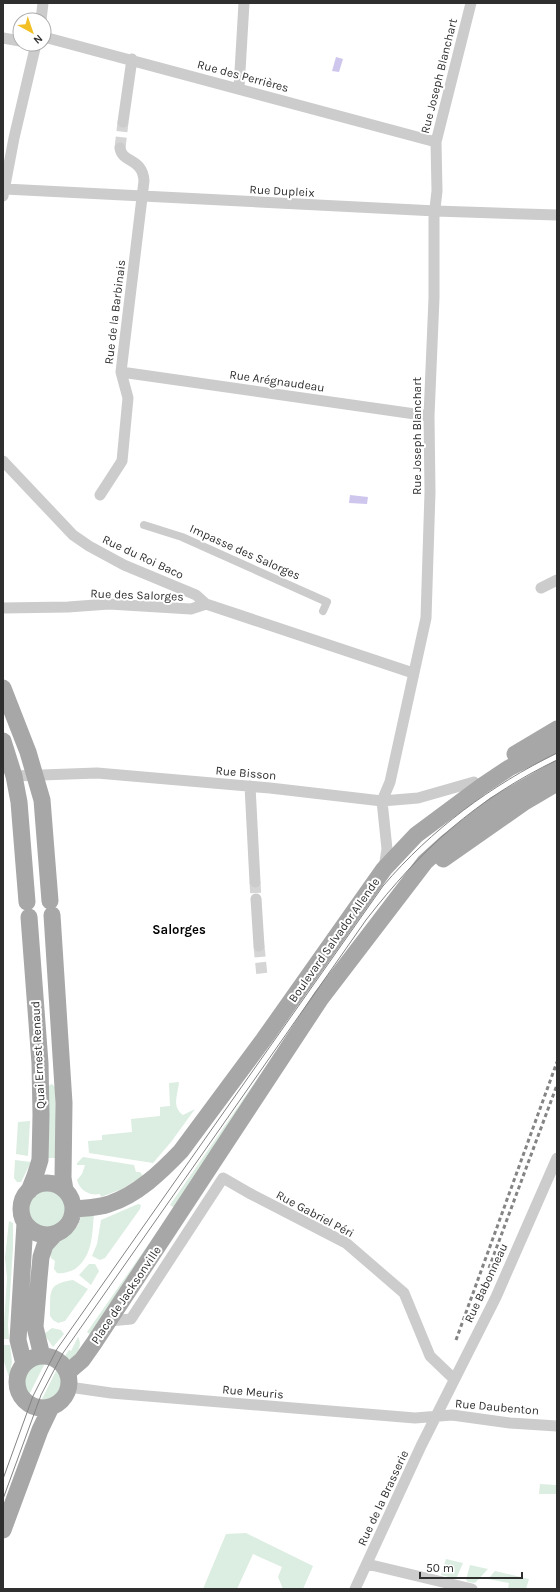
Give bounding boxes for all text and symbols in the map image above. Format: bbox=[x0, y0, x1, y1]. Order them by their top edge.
north arrow bbox=[12, 12, 52, 52]
street label: Rue Joseph Blanchart bbox=[418, 17, 460, 135]
text: N bbox=[31, 32, 45, 47]
street label: Rue des Perrières bbox=[196, 57, 290, 95]
street label: Rue Dupleix bbox=[249, 182, 315, 200]
street label: Rue de la Barbinais bbox=[102, 259, 128, 365]
street label: Rue Arégnaudeau bbox=[228, 367, 326, 395]
street label: Rue Joseph Blanchart bbox=[410, 376, 424, 495]
street label: Impasse des Salorges bbox=[188, 521, 302, 583]
street label: Rue du Roi Baco bbox=[100, 532, 186, 582]
street label: Rue des Salorges bbox=[90, 586, 184, 604]
street label: Rue Bisson bbox=[215, 763, 277, 783]
street label: Boulevard Salvador Allende bbox=[286, 875, 382, 1005]
district label: Salorges bbox=[152, 922, 206, 937]
street label: Quai Ernest Renaud bbox=[28, 1001, 48, 1109]
street label: Rue Gabriel Péri bbox=[274, 1188, 356, 1240]
street label: Rue Babonneau bbox=[462, 1241, 510, 1325]
street label: Place de Jacksonville bbox=[88, 1243, 164, 1347]
street label: Rue Meuris bbox=[222, 1382, 284, 1402]
street label: Rue Daubenton bbox=[454, 1396, 540, 1418]
street label: Rue de la Brasserie bbox=[355, 1448, 411, 1548]
scale bar bbox=[420, 1554, 522, 1580]
text: 50 m bbox=[426, 1561, 454, 1575]

